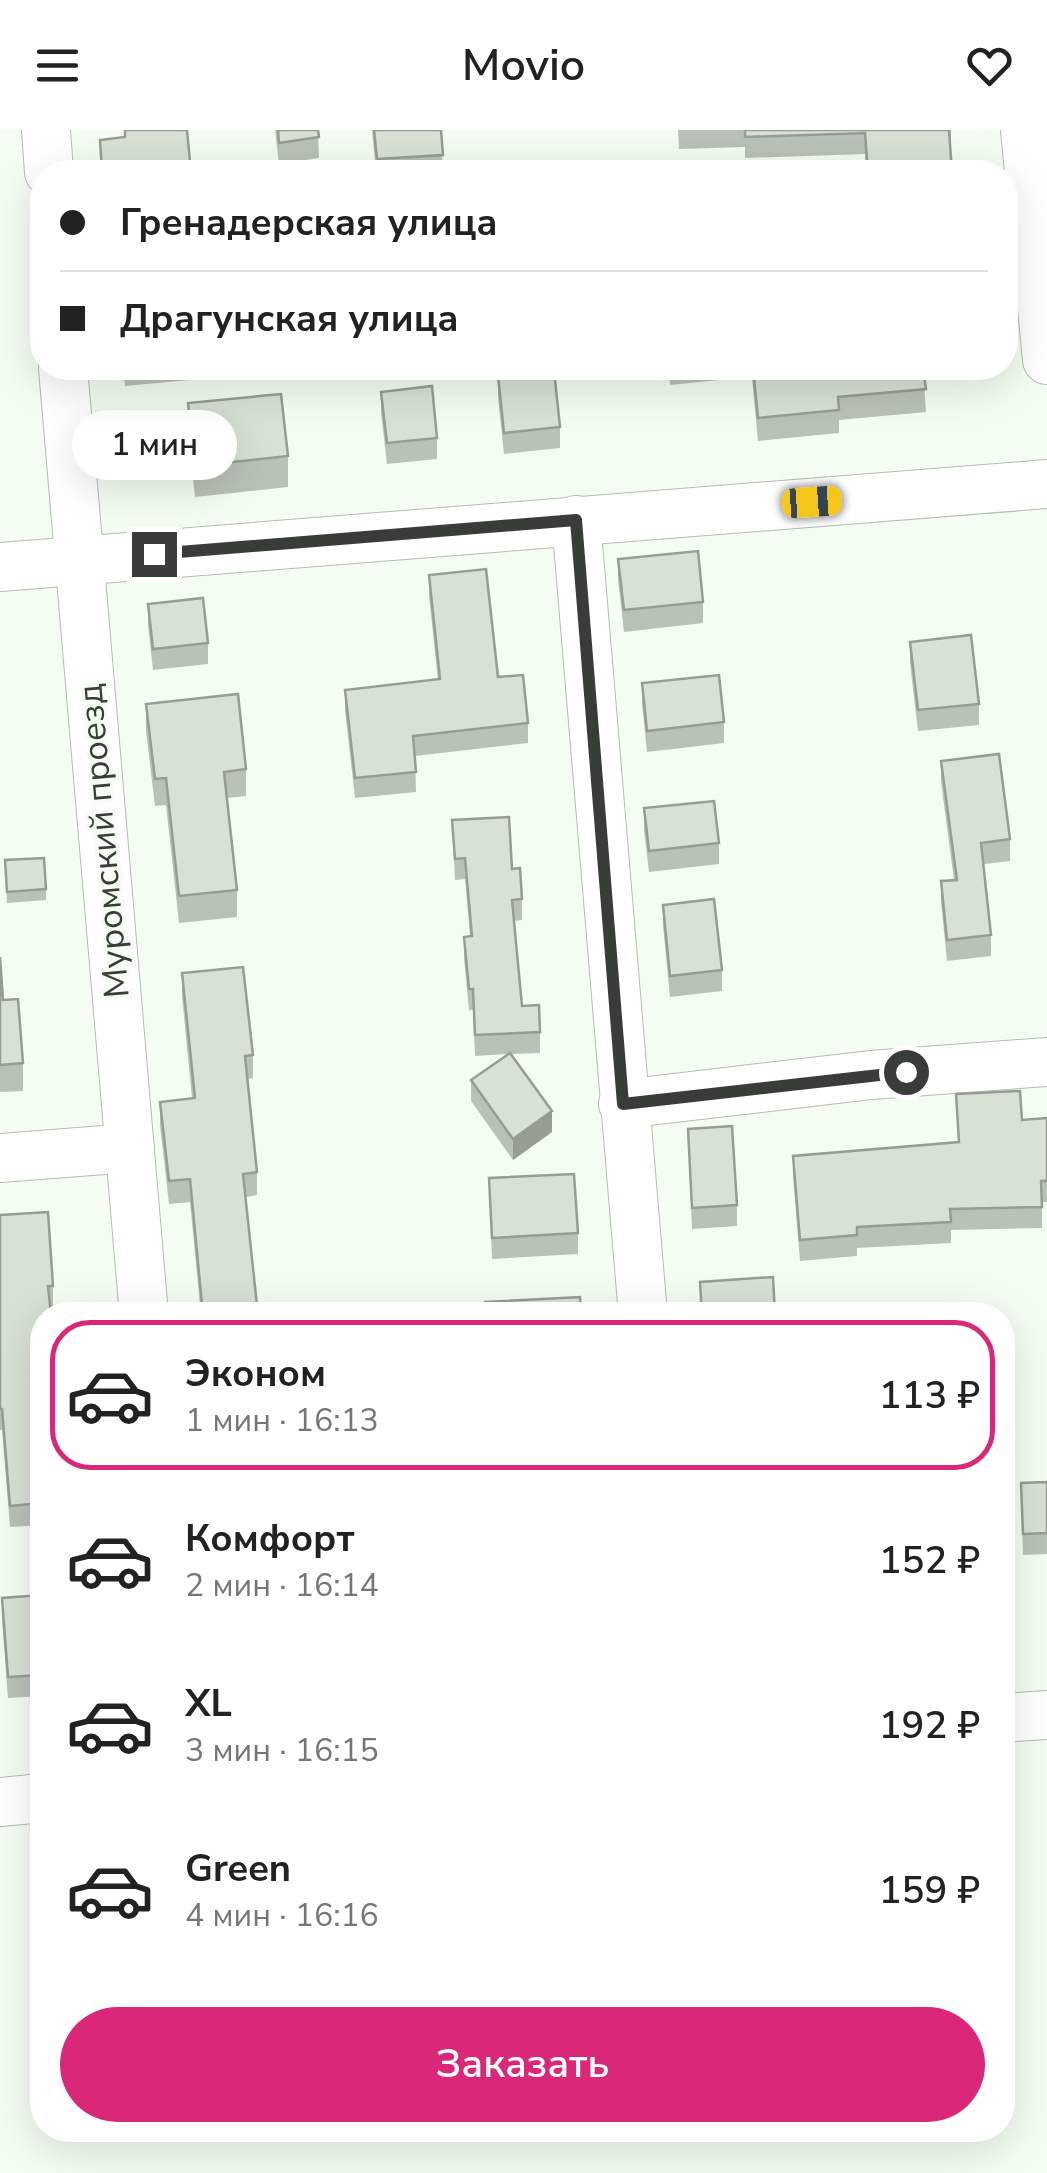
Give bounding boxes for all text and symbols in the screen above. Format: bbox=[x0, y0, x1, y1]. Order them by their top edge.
text: Movio bbox=[462, 35, 585, 96]
icon: menu bbox=[30, 38, 85, 93]
icon: heart bbox=[962, 38, 1017, 93]
text: Гренадерская улица bbox=[120, 197, 498, 248]
text: Драгунская улица bbox=[120, 293, 459, 344]
callout: 1 мин bbox=[72, 409, 236, 479]
text: 1 мин bbox=[111, 423, 198, 466]
car bbox=[781, 485, 843, 519]
route end bbox=[132, 532, 177, 577]
street label: Муромский проезд bbox=[66, 682, 141, 1000]
route start bbox=[884, 1050, 929, 1095]
text: Эконом bbox=[185, 1348, 326, 1399]
icon: car bbox=[65, 1350, 155, 1440]
text: 113 ₽ bbox=[879, 1370, 980, 1421]
text: 1 мин · 16:13 bbox=[185, 1399, 379, 1442]
text: Комфорт bbox=[185, 1513, 354, 1564]
icon: car bbox=[65, 1515, 155, 1605]
text: 152 ₽ bbox=[879, 1535, 980, 1586]
text: 2 мин · 16:14 bbox=[185, 1564, 379, 1607]
text: XL bbox=[185, 1678, 232, 1729]
icon: car bbox=[65, 1680, 155, 1770]
text: 192 ₽ bbox=[879, 1700, 980, 1751]
text: 3 мин · 16:15 bbox=[185, 1729, 379, 1772]
text: Green bbox=[185, 1843, 291, 1894]
icon: car bbox=[65, 1845, 155, 1935]
text: 159 ₽ bbox=[879, 1865, 980, 1916]
text: 4 мин · 16:16 bbox=[185, 1894, 379, 1937]
button: Заказать bbox=[60, 2007, 985, 2122]

